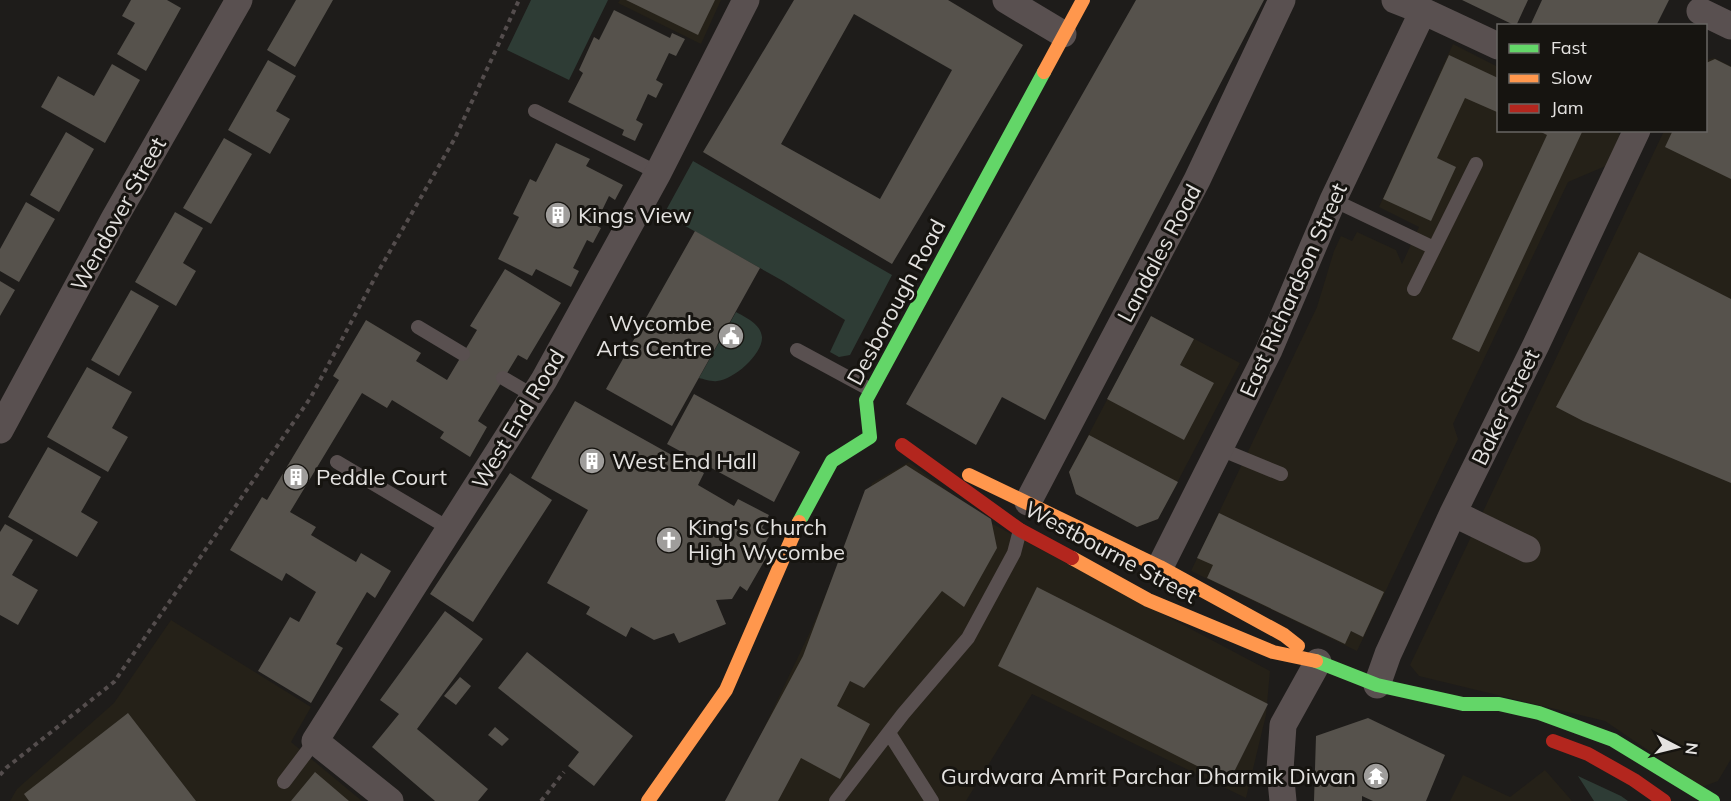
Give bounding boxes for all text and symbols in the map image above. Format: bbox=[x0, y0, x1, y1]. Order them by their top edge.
legend bbox=[1497, 24, 1707, 132]
text: Fast bbox=[1551, 36, 1587, 59]
text: Slow bbox=[1551, 66, 1593, 89]
text: Jam bbox=[1551, 96, 1584, 119]
street label: Wendover Street bbox=[64, 132, 172, 296]
street label: East Richardson Street bbox=[1233, 178, 1353, 402]
street label: Landales Road bbox=[1111, 179, 1207, 327]
building icon: Kings View bbox=[543, 200, 573, 230]
place label: Kings View bbox=[578, 201, 692, 229]
street label: Desborough Road bbox=[840, 214, 952, 390]
place label: Wycombe Arts Centre bbox=[596, 309, 712, 362]
public building icon: Wycombe Arts Centre bbox=[716, 321, 746, 351]
street label: West End Road bbox=[465, 344, 571, 494]
street label: Baker Street bbox=[1465, 344, 1545, 470]
building icon: West End Hall bbox=[577, 446, 607, 476]
place label: West End Hall bbox=[612, 447, 757, 475]
building icon: Peddle Court bbox=[281, 462, 311, 492]
place label: Peddle Court bbox=[316, 463, 447, 491]
street label: Westbourne Street bbox=[1020, 495, 1202, 609]
place label: King's Church High Wycombe bbox=[688, 513, 845, 566]
church icon: King's Church High Wycombe bbox=[654, 525, 684, 555]
north arrow bbox=[1647, 717, 1707, 777]
text: N bbox=[1681, 742, 1703, 756]
temple icon: Gurdwara Amrit Parchar Dharmik Diwan bbox=[1361, 761, 1391, 791]
place label: Gurdwara Amrit Parchar Dharmik Diwan bbox=[941, 762, 1356, 790]

